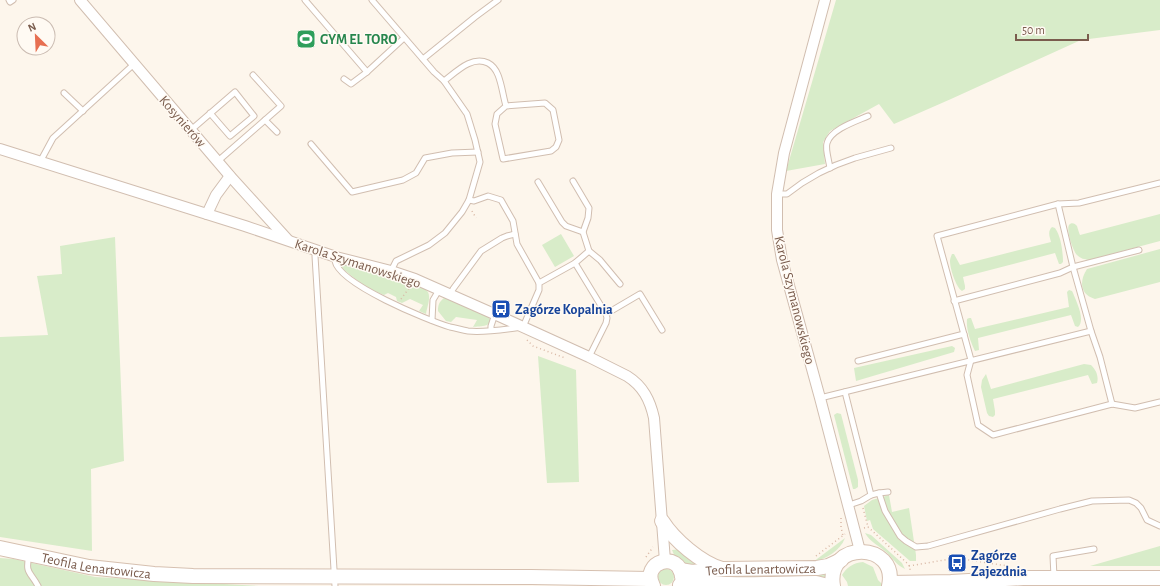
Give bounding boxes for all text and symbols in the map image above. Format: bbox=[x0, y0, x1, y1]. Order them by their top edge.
north arrow bbox=[16, 16, 56, 56]
scale bar bbox=[1016, 16, 1088, 42]
text: N bbox=[26, 21, 38, 34]
text: 50 m bbox=[1022, 24, 1045, 36]
sports icon: GYM EL TORO bbox=[295, 28, 317, 50]
place label: GYM EL TORO bbox=[320, 33, 397, 47]
street label: Kosynierów bbox=[156, 93, 209, 150]
street label: Karola Szymanowskiego bbox=[771, 235, 817, 366]
street label: Karola Szymanowskiego bbox=[293, 237, 423, 291]
bus stop icon: Zagórze Kopalnia bbox=[490, 298, 512, 320]
place label: Zagórze Kopalnia bbox=[515, 303, 613, 317]
place label: Zagórze Zajezdnia bbox=[971, 549, 1027, 579]
street label: Teofila Lenartowicza bbox=[40, 551, 152, 582]
bus stop icon: Zagórze Zajezdnia bbox=[946, 552, 968, 574]
street label: Teofila Lenartowicza bbox=[705, 562, 817, 579]

